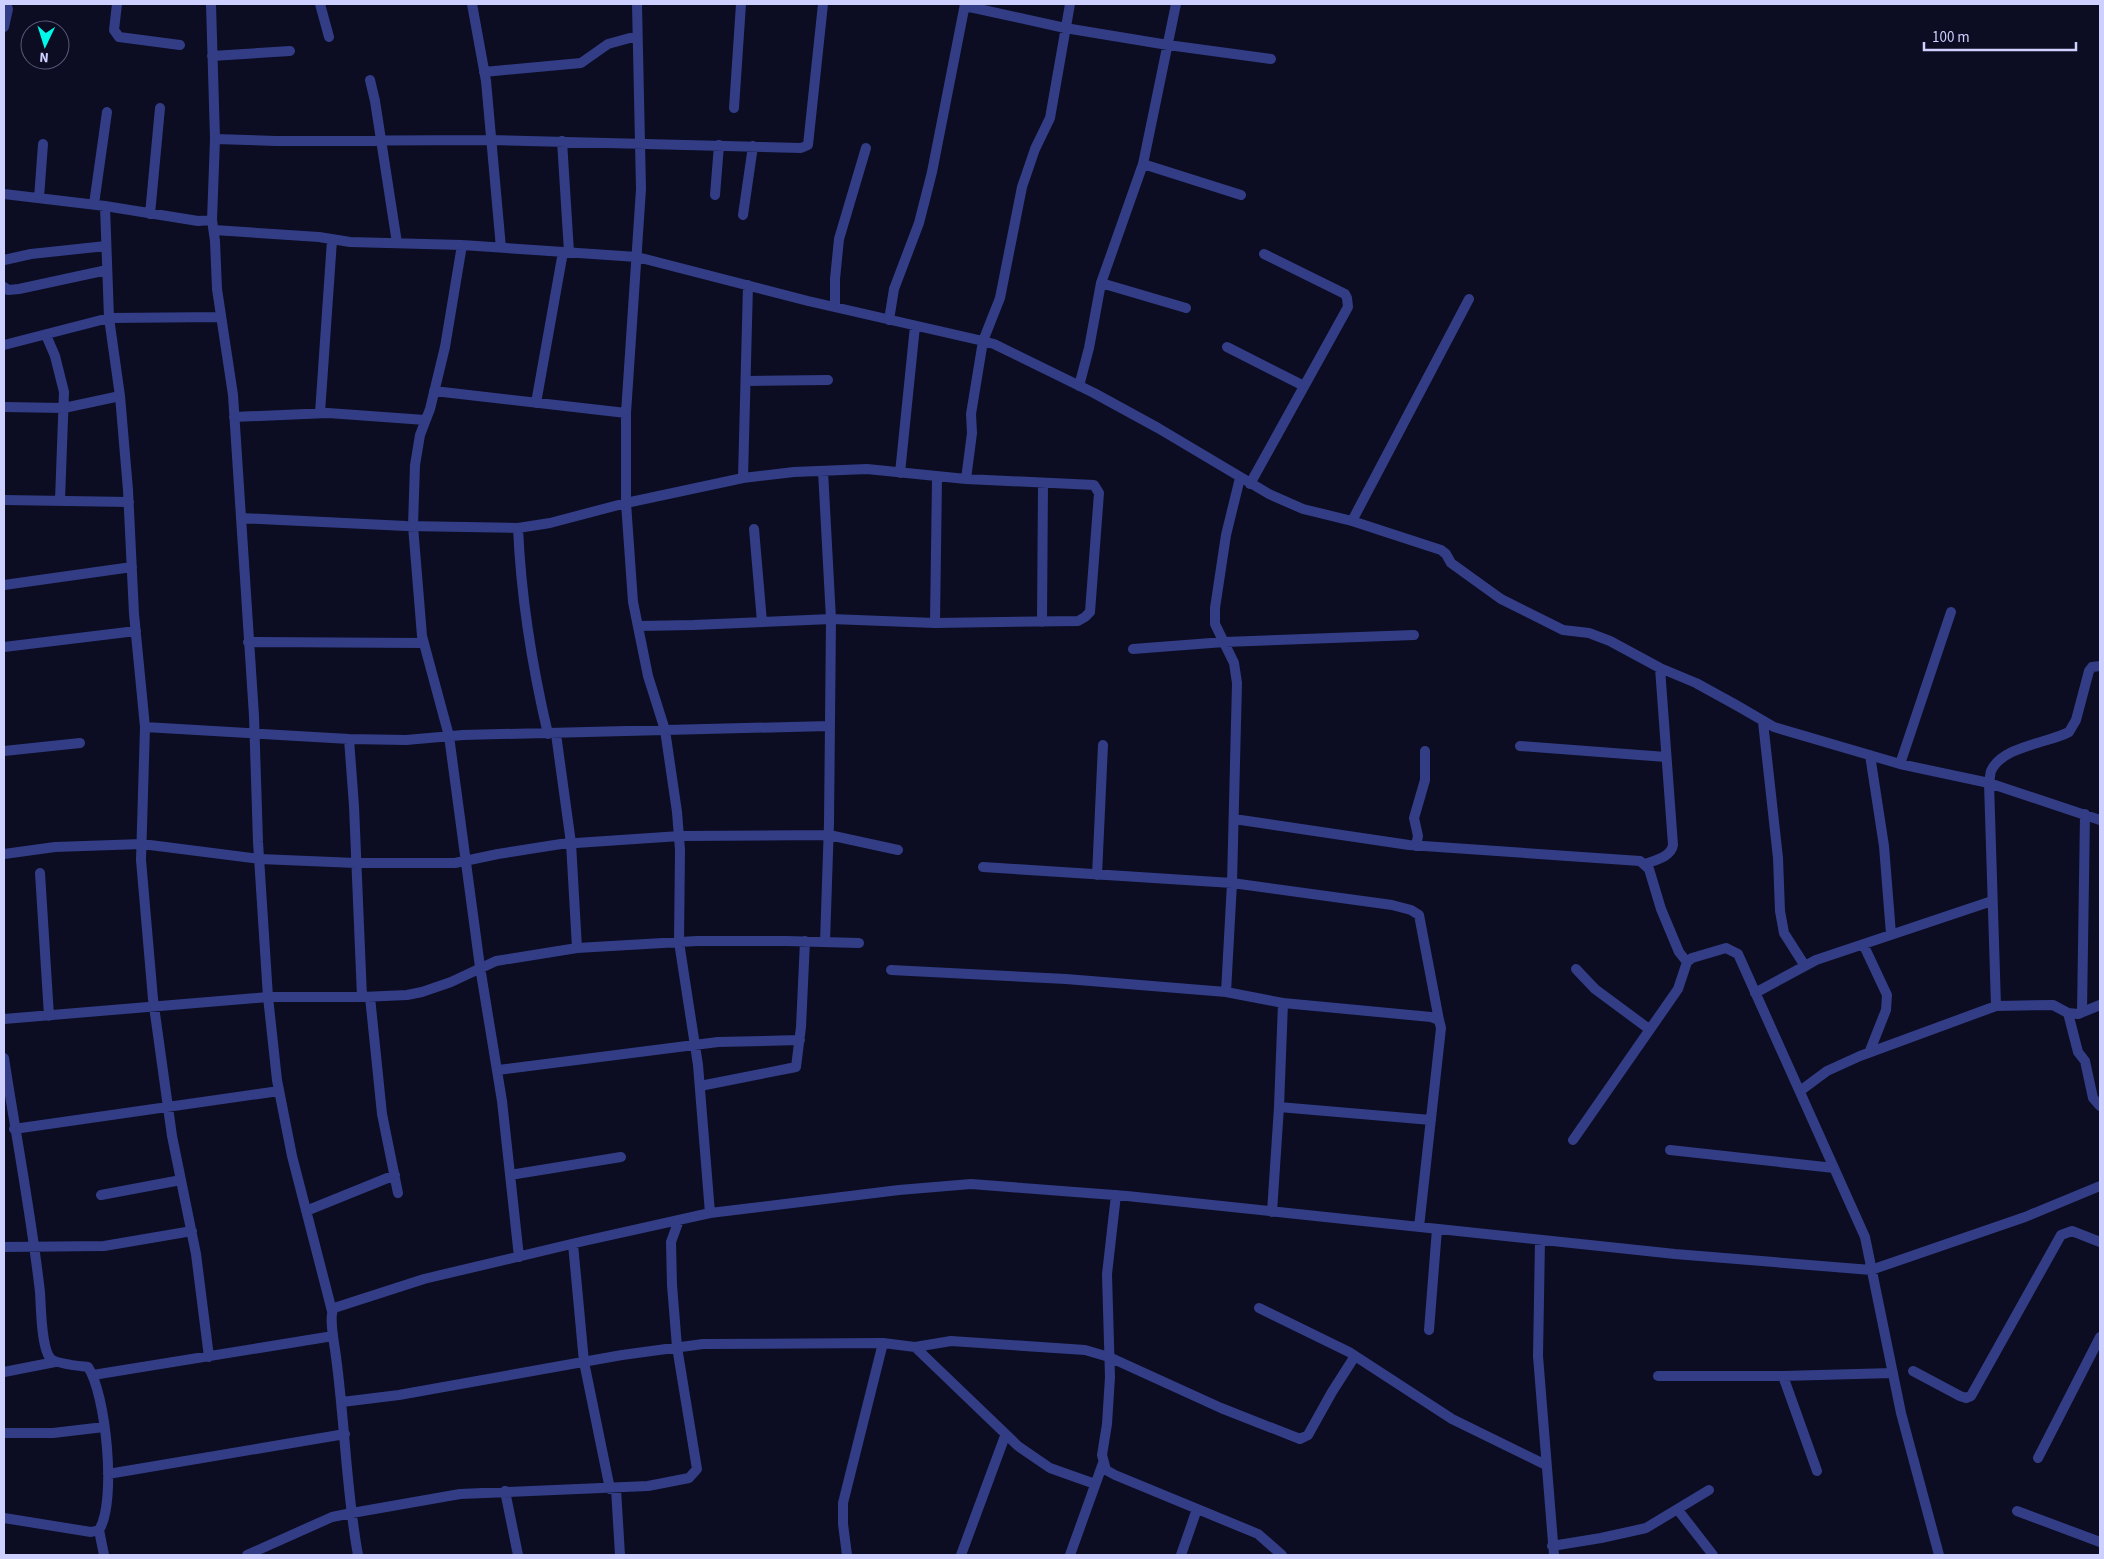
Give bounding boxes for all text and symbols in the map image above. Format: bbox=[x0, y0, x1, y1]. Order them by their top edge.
north arrow bbox=[20, 20, 70, 70]
scale bar bbox=[1924, 20, 2076, 52]
text: 100 m bbox=[1932, 27, 1970, 48]
text: N bbox=[39, 47, 50, 67]

